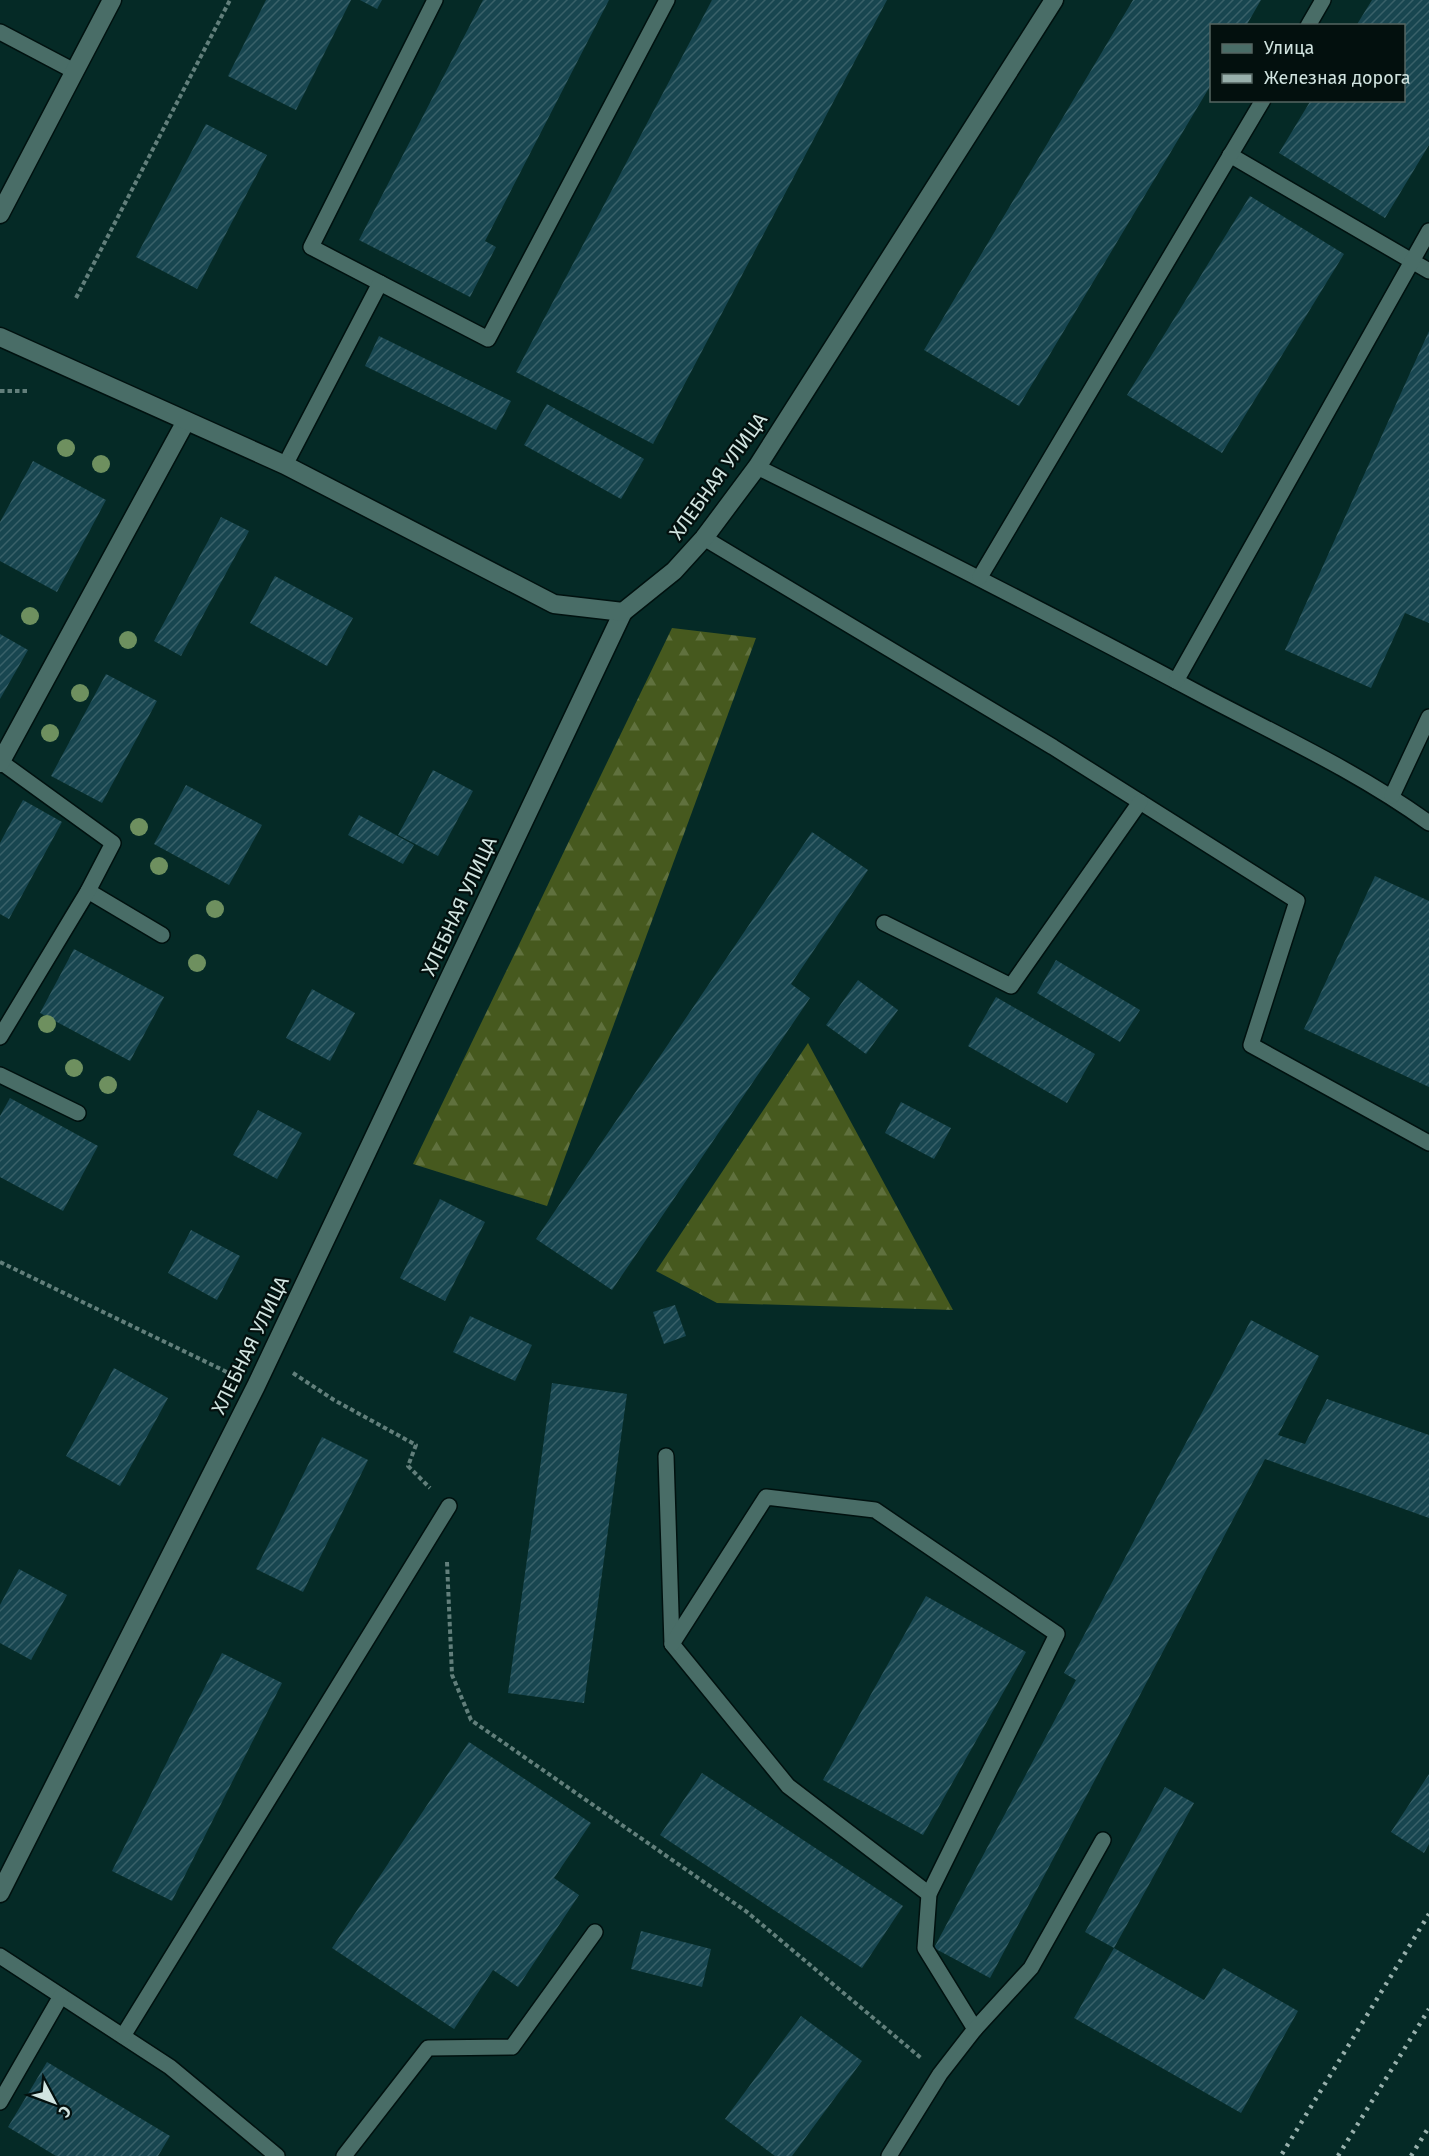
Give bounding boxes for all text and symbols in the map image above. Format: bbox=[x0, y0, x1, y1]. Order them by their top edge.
legend bbox=[1210, 24, 1405, 102]
text: Улица bbox=[1264, 37, 1314, 59]
text: Железная дорога bbox=[1264, 67, 1411, 89]
street label: ХЛЕБНАЯ УЛИЦА bbox=[664, 408, 772, 544]
street label: ХЛЕБНАЯ УЛИЦА bbox=[416, 832, 502, 979]
street label: ХЛЕБНАЯ УЛИЦА bbox=[206, 1272, 294, 1418]
north arrow bbox=[24, 2072, 84, 2132]
text: С bbox=[54, 2102, 75, 2122]

